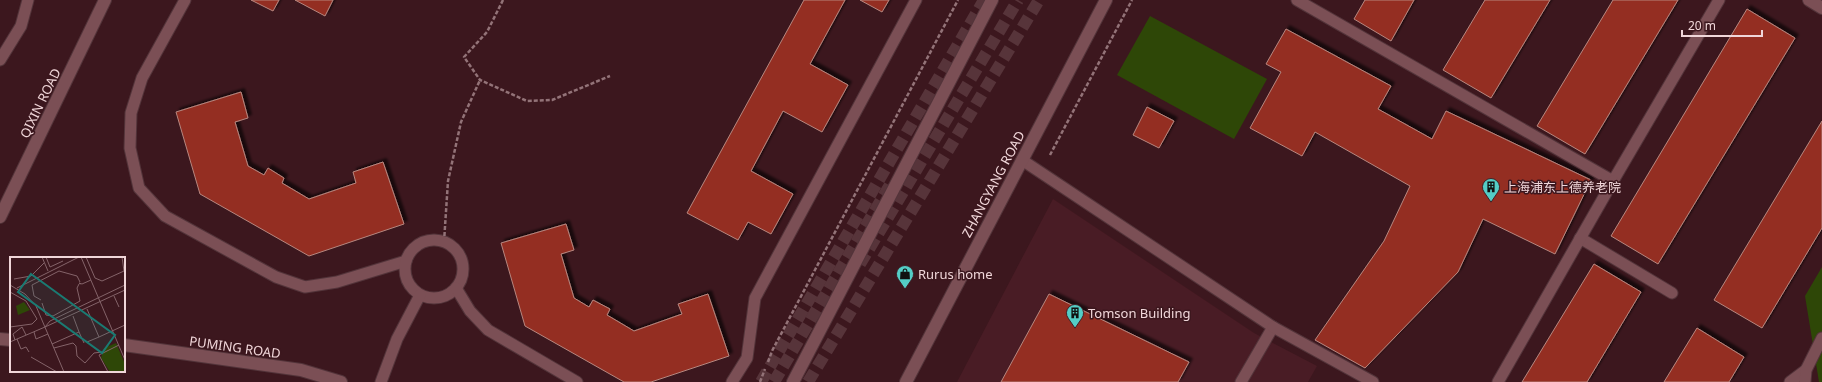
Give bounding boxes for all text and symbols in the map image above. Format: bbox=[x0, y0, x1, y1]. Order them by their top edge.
scale bar bbox=[1682, 12, 1762, 38]
text: 20 m bbox=[1688, 17, 1716, 34]
street label: QIXIN ROAD bbox=[15, 65, 65, 141]
street label: ZHANGYANG ROAD bbox=[957, 128, 1029, 240]
building icon: 上海浦东上德养老院 bbox=[1481, 177, 1501, 202]
place label: 上海浦东上德养老院 bbox=[1504, 178, 1621, 196]
inset map bbox=[10, 257, 125, 372]
shop icon: Rurus home bbox=[895, 264, 915, 289]
place label: Rurus home bbox=[918, 265, 993, 283]
building icon: Tomson Building bbox=[1065, 303, 1085, 328]
place label: Tomson Building bbox=[1088, 304, 1190, 322]
street label: PUMING ROAD bbox=[188, 332, 282, 362]

